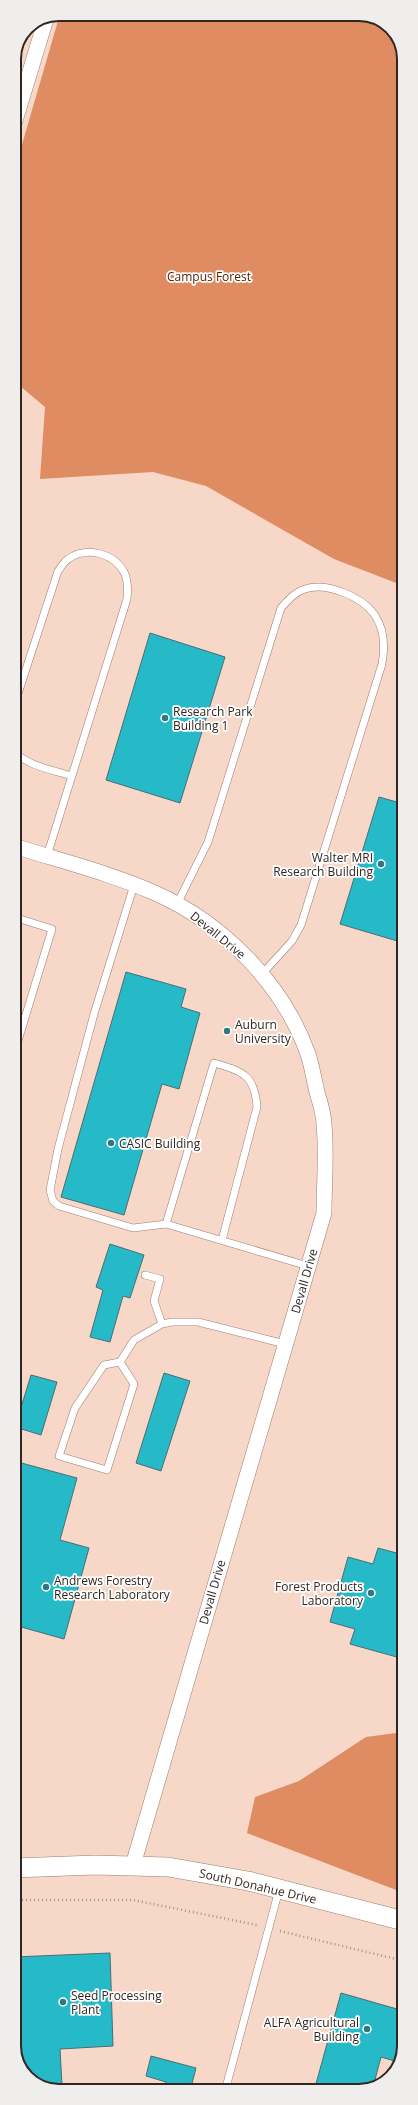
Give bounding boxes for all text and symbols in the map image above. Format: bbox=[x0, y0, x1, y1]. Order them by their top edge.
park label: Campus Forest bbox=[167, 268, 251, 285]
place label: Research Park Building 1 bbox=[173, 703, 253, 734]
marker: Research Park Building 1 bbox=[160, 713, 170, 723]
place label: Walter MRI Research Building bbox=[273, 849, 373, 880]
marker: Walter MRI Research Building bbox=[376, 859, 386, 869]
street label: Devall Drive bbox=[187, 907, 249, 963]
place label: Auburn University bbox=[235, 1016, 292, 1047]
marker: Auburn University bbox=[222, 1026, 232, 1036]
place label: CASIC Building bbox=[119, 1135, 201, 1152]
marker: CASIC Building bbox=[106, 1138, 116, 1148]
street label: Devall Drive bbox=[287, 1246, 321, 1315]
street label: Devall Drive bbox=[195, 1557, 229, 1626]
place label: Andrews Forestry Research Laboratory bbox=[54, 1572, 171, 1603]
place label: Forest Products Laboratory bbox=[275, 1578, 364, 1609]
marker: Andrews Forestry Research Laboratory bbox=[41, 1582, 51, 1592]
marker: Forest Products Laboratory bbox=[366, 1588, 376, 1598]
street label: South Donahue Drive bbox=[198, 1864, 319, 1908]
place label: Seed Processing Plant bbox=[71, 1987, 162, 2018]
marker: Seed Processing Plant bbox=[58, 1997, 68, 2007]
place label: ALFA Agricultural Building bbox=[264, 2014, 359, 2045]
marker: ALFA Agricultural Building bbox=[362, 2024, 372, 2034]

